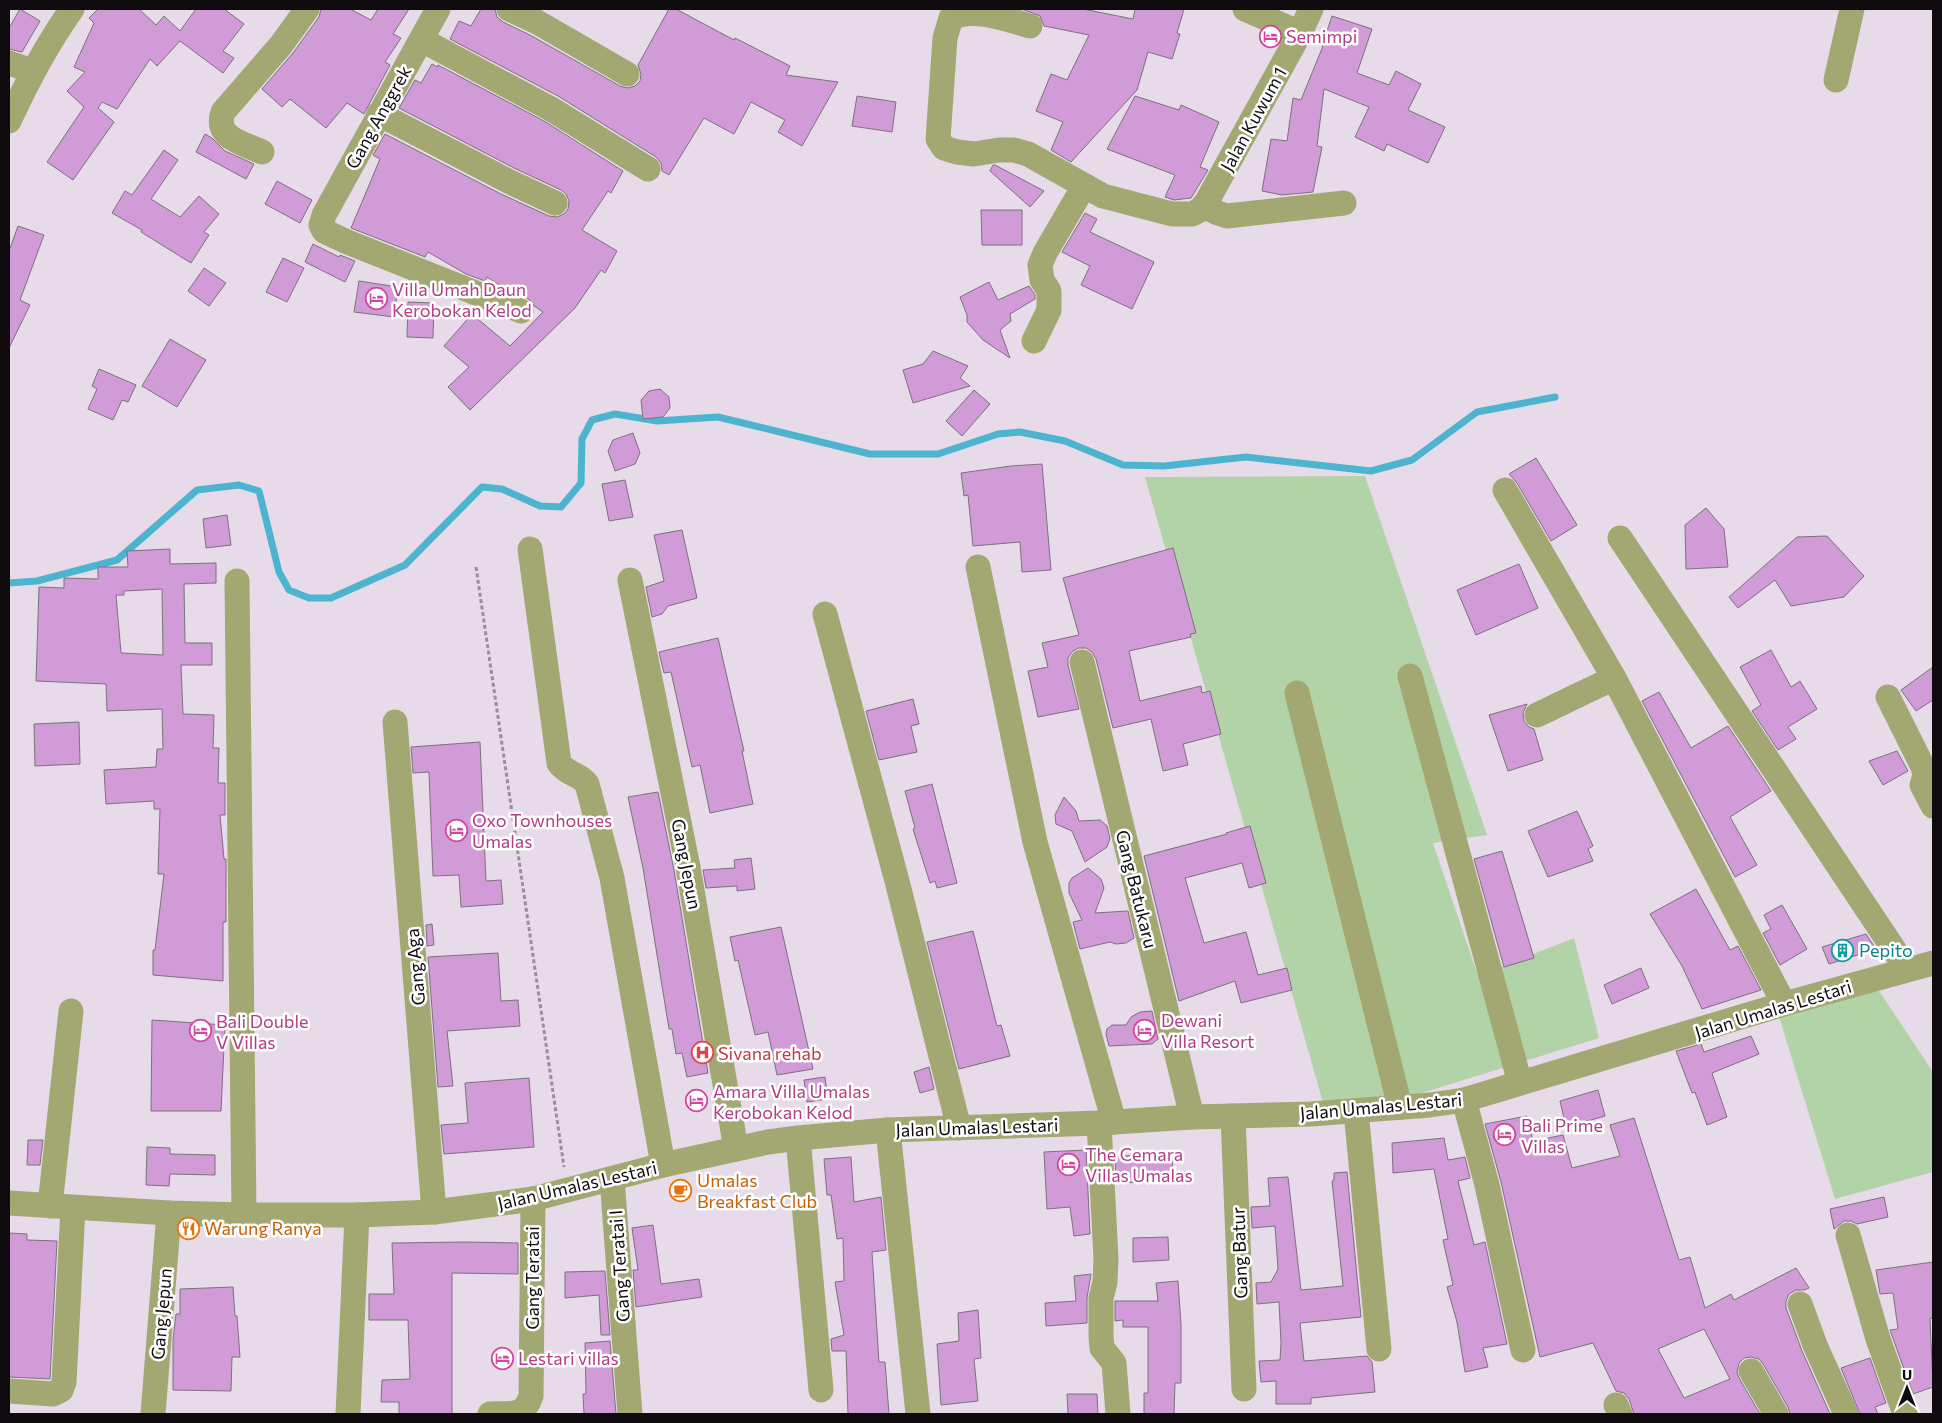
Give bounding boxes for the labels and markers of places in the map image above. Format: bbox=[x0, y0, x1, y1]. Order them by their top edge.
hotel icon: Semimpi bbox=[1258, 24, 1282, 48]
place label: Semimpi bbox=[1286, 25, 1357, 47]
place label: Villa Umah Daun Kerobokan Kelod bbox=[392, 278, 532, 321]
hotel icon: Villa Umah Daun Kerobokan Kelod bbox=[364, 287, 388, 311]
place label: Oxo Townhouses Umalas bbox=[472, 809, 612, 852]
hotel icon: Oxo Townhouses Umalas bbox=[444, 818, 468, 842]
building icon: Pepito bbox=[1831, 938, 1855, 962]
place label: Pepito bbox=[1859, 939, 1913, 961]
place label: Dewani Villa Resort bbox=[1161, 1009, 1254, 1052]
place label: Bali Double V Villas bbox=[216, 1010, 308, 1053]
hotel icon: Dewani Villa Resort bbox=[1133, 1018, 1157, 1042]
hotel icon: Bali Double V Villas bbox=[188, 1019, 212, 1043]
hospital icon: Sivana rehab bbox=[690, 1041, 714, 1065]
place label: Sivana rehab bbox=[718, 1042, 822, 1064]
place label: Amara Villa Umalas Kerobokan Kelod bbox=[713, 1080, 870, 1123]
hotel icon: Amara Villa Umalas Kerobokan Kelod bbox=[685, 1089, 709, 1113]
place label: Bali Prime Villas bbox=[1521, 1114, 1603, 1157]
hotel icon: Bali Prime Villas bbox=[1493, 1123, 1517, 1147]
place label: The Cemara Villas Umalas bbox=[1085, 1143, 1193, 1186]
hotel icon: The Cemara Villas Umalas bbox=[1057, 1152, 1081, 1176]
place label: Umalas Breakfast Club bbox=[697, 1169, 817, 1212]
cafe icon: Umalas Breakfast Club bbox=[669, 1178, 693, 1202]
restaurant icon: Warung Ranya bbox=[176, 1216, 200, 1240]
place label: Warung Ranya bbox=[204, 1217, 322, 1239]
hotel icon: Lestari villas bbox=[490, 1346, 514, 1370]
place label: Lestari villas bbox=[518, 1347, 619, 1369]

